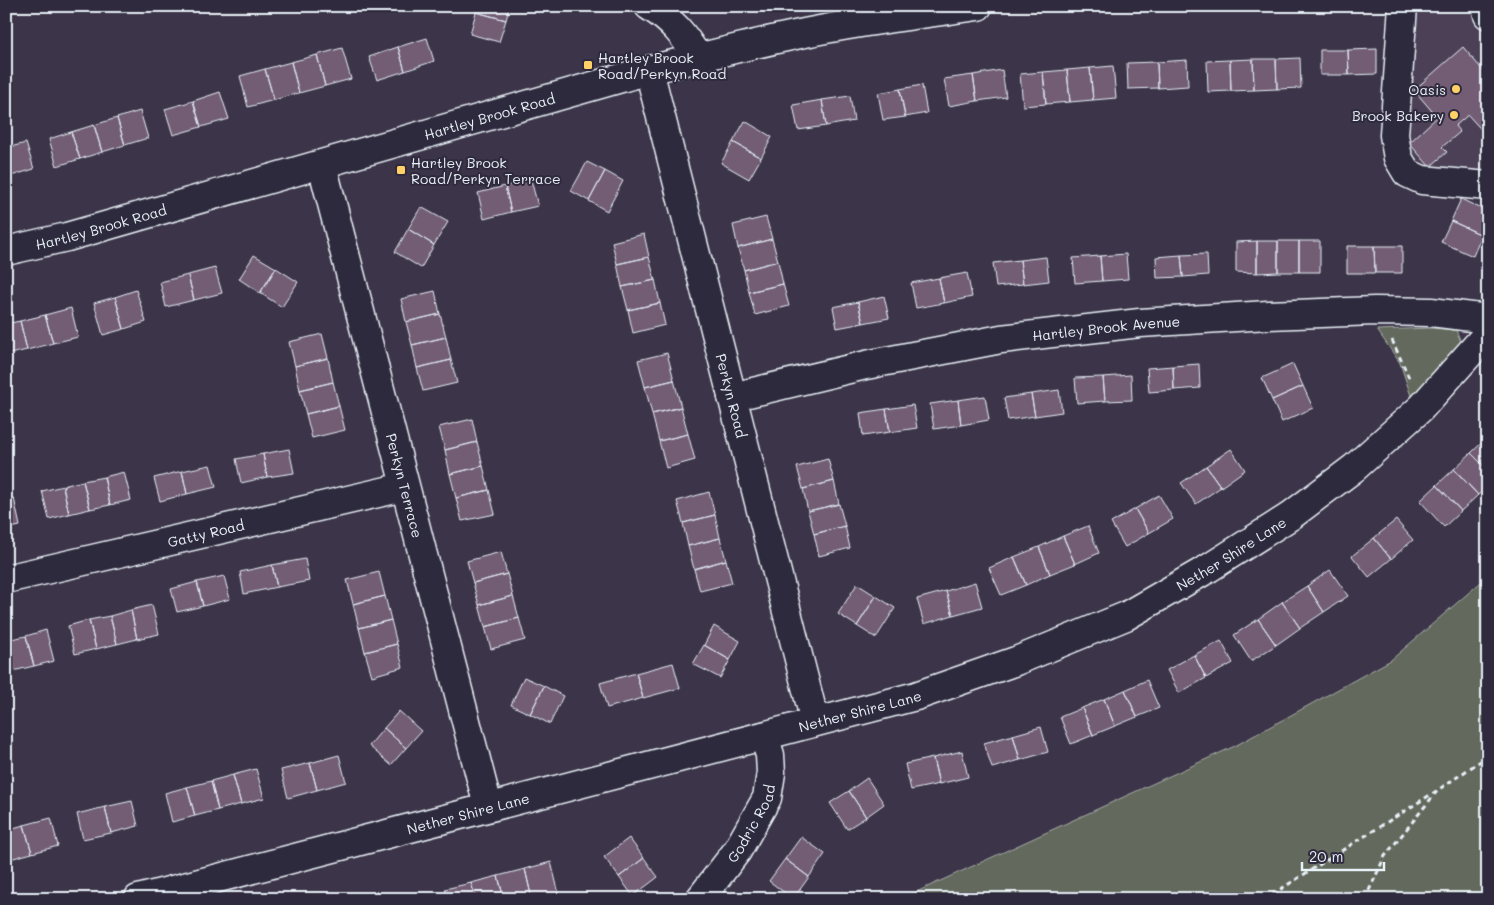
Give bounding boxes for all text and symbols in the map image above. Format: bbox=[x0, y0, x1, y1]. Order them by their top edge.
place label: Hartley Brook Road/Perkyn Road bbox=[598, 48, 726, 83]
marker: Hartley Brook Road/Perkyn Road bbox=[582, 59, 594, 71]
place label: Oasis bbox=[1408, 80, 1446, 99]
marker: Oasis bbox=[1450, 83, 1462, 95]
street label: Hartley Brook Road bbox=[422, 88, 557, 144]
place label: Brook Bakery bbox=[1352, 106, 1444, 125]
marker: Brook Bakery bbox=[1448, 109, 1460, 121]
place label: Hartley Brook Road/Perkyn Terrace bbox=[411, 153, 561, 188]
marker: Hartley Brook Road/Perkyn Terrace bbox=[395, 164, 407, 176]
street label: Hartley Brook Road bbox=[34, 199, 169, 253]
street label: Hartley Brook Avenue bbox=[1031, 311, 1181, 345]
street label: Perkyn Road bbox=[712, 352, 752, 440]
street label: Perkyn Terrace bbox=[382, 431, 428, 540]
street label: Nether Shire Lane bbox=[1172, 512, 1289, 595]
street label: Gatty Road bbox=[166, 515, 246, 551]
street label: Nether Shire Lane bbox=[796, 685, 924, 736]
street label: Godric Road bbox=[722, 783, 779, 866]
street label: Nether Shire Lane bbox=[405, 788, 531, 838]
scale bar bbox=[1302, 840, 1384, 872]
text: 20 m bbox=[1309, 846, 1343, 866]

